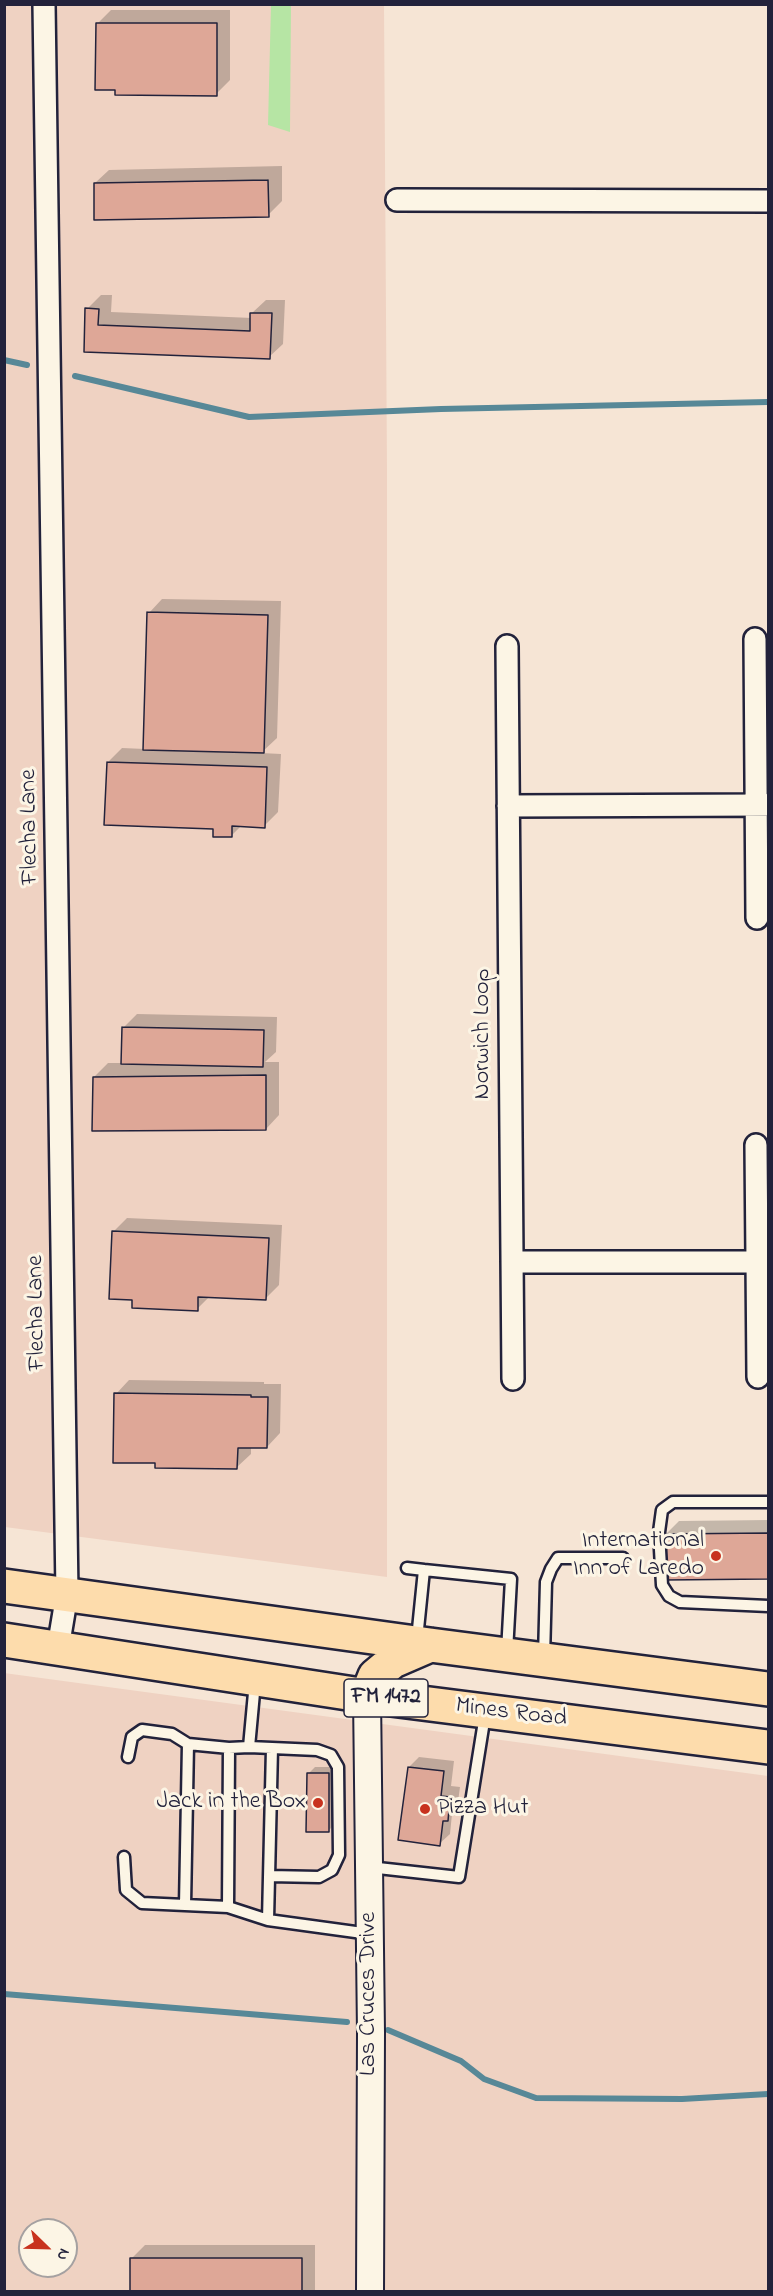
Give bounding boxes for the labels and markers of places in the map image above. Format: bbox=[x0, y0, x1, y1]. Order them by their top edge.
place label: International Inn of Laredo bbox=[573, 1528, 704, 1584]
marker: International Inn of Laredo bbox=[709, 1549, 723, 1563]
place label: Jack in the Box bbox=[156, 1789, 306, 1817]
place label: Pizza Hut bbox=[437, 1795, 529, 1823]
marker: Jack in the Box bbox=[311, 1796, 325, 1810]
marker: Pizza Hut bbox=[418, 1802, 432, 1816]

